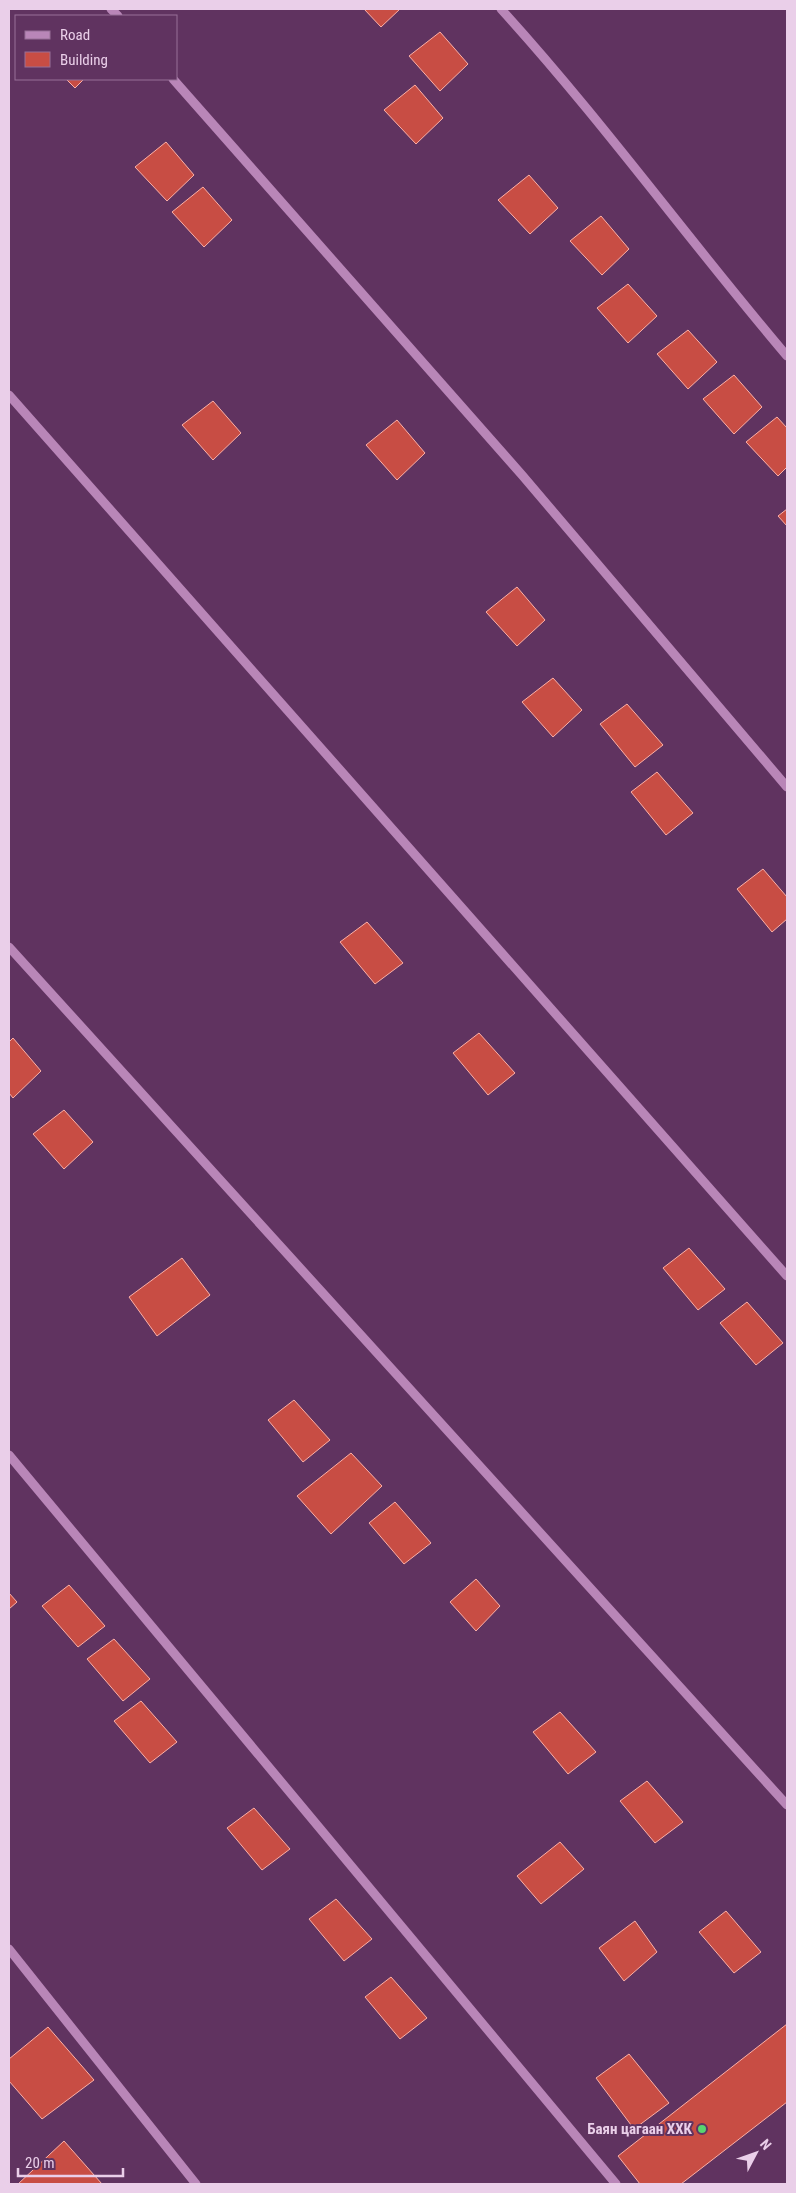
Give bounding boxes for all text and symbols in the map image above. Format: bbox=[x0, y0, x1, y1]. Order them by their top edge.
legend bbox=[15, 15, 178, 80]
text: Road bbox=[60, 26, 90, 44]
text: Building bbox=[60, 51, 108, 69]
place label: Баян цагаан ХХК bbox=[587, 2120, 693, 2138]
marker: Баян цагаан ХХК bbox=[696, 2123, 708, 2135]
north arrow bbox=[731, 2128, 781, 2178]
text: N bbox=[757, 2136, 775, 2153]
scale bar bbox=[18, 2146, 122, 2178]
text: 20 m bbox=[25, 2154, 55, 2172]

